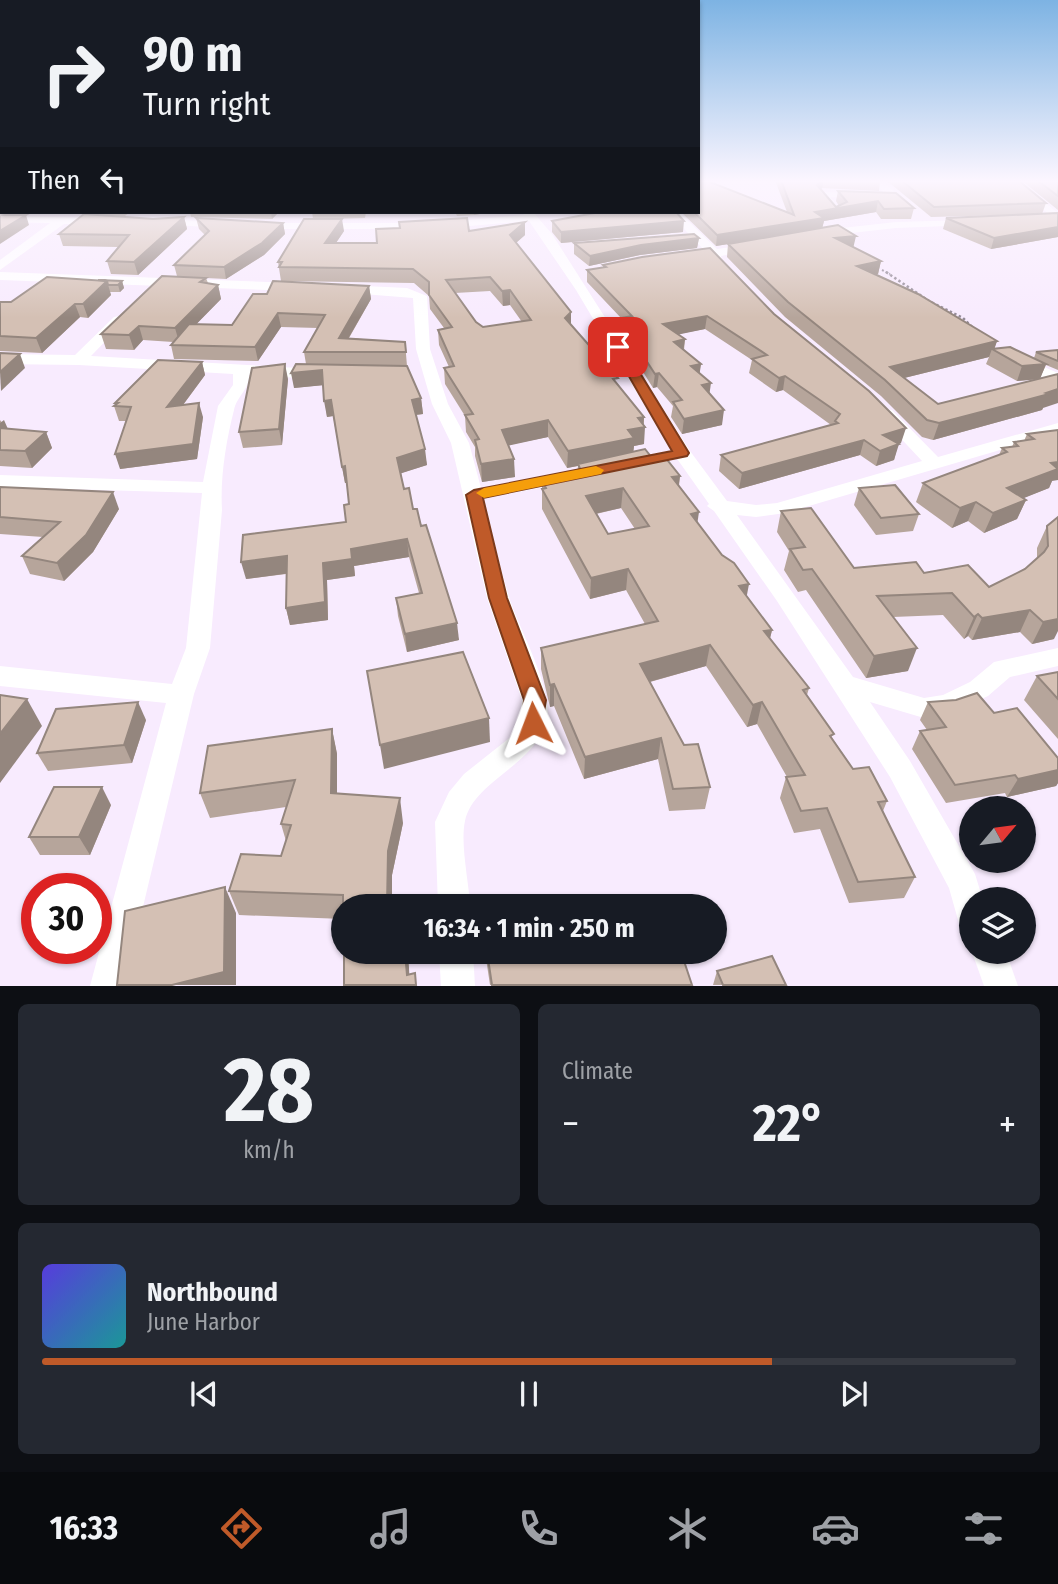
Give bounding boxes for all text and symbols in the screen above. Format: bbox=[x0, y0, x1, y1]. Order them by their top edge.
text: 90 m bbox=[143, 25, 243, 84]
icon: right bbox=[28, 28, 119, 119]
text: Turn right bbox=[143, 85, 270, 123]
icon: left bbox=[94, 161, 132, 199]
text: Then bbox=[28, 165, 80, 196]
pin bbox=[588, 317, 648, 377]
icon: arrive bbox=[599, 328, 637, 366]
position arrow bbox=[496, 686, 570, 760]
north arrow bbox=[959, 796, 1036, 873]
map controls bbox=[959, 796, 1036, 964]
speed limit sign: 30 bbox=[21, 873, 112, 964]
button: layers bbox=[959, 887, 1036, 964]
text: 16:34 · 1 min · 250 m bbox=[424, 913, 634, 944]
text: 28 bbox=[224, 1036, 314, 1145]
text: Climate bbox=[562, 1057, 633, 1085]
text: 22° bbox=[753, 1092, 825, 1155]
text: − bbox=[562, 1101, 579, 1147]
text: + bbox=[999, 1101, 1016, 1147]
text: km/h bbox=[243, 1136, 295, 1164]
text: Northbound bbox=[147, 1277, 278, 1308]
text: June Harbor bbox=[147, 1308, 260, 1336]
icon: previous bbox=[185, 1375, 223, 1413]
icon: pause bbox=[510, 1375, 548, 1413]
icon: next bbox=[835, 1375, 873, 1413]
icon: directions bbox=[217, 1504, 266, 1553]
icon: music bbox=[366, 1504, 415, 1553]
icon: phone bbox=[514, 1504, 563, 1553]
icon: climate bbox=[663, 1504, 712, 1553]
icon: car bbox=[811, 1504, 860, 1553]
icon: filters bbox=[959, 1504, 1008, 1553]
text: 16:33 bbox=[50, 1509, 118, 1547]

